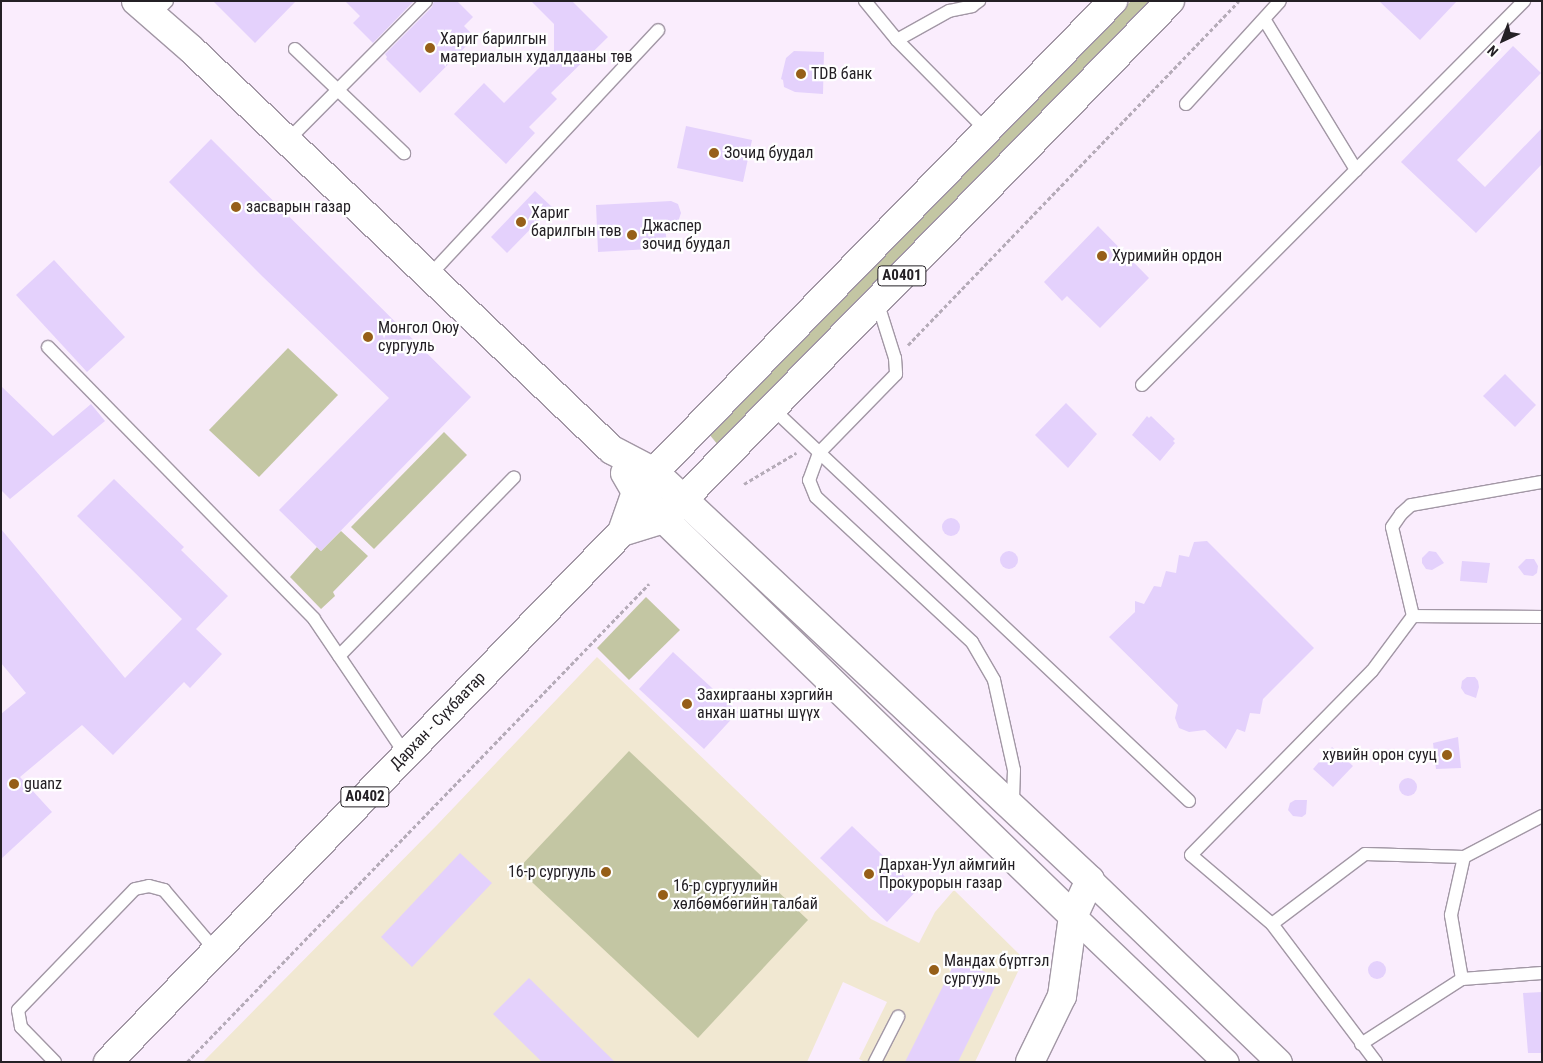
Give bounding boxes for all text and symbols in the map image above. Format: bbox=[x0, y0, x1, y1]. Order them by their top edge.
north arrow bbox=[1478, 15, 1528, 65]
place label: Хариг барилгын материалын худалдааны төв bbox=[440, 29, 633, 67]
marker: Хариг барилгын материалын худалдааны төв bbox=[424, 42, 436, 54]
text: N bbox=[1484, 42, 1501, 60]
place label: TDB банк bbox=[811, 64, 872, 84]
marker: TDB банк bbox=[795, 68, 807, 80]
place label: Зочид буудал bbox=[724, 143, 813, 163]
marker: Зочид буудал bbox=[708, 147, 720, 159]
place label: засварын газар bbox=[246, 197, 351, 217]
marker: засварын газар bbox=[230, 201, 242, 213]
place label: Хариг барилгын төв bbox=[531, 203, 621, 241]
marker: Хариг барилгын төв bbox=[515, 216, 527, 228]
place label: Джаспер зочид буудал bbox=[642, 216, 730, 254]
marker: Джаспер зочид буудал bbox=[626, 229, 638, 241]
place label: Хуримийн ордон bbox=[1112, 246, 1222, 266]
marker: Хуримийн ордон bbox=[1096, 250, 1108, 262]
road number: A0401 bbox=[877, 264, 927, 288]
place label: Монгол Оюу сургууль bbox=[378, 318, 459, 356]
marker: Монгол Оюу сургууль bbox=[362, 331, 374, 343]
street label: Дархан - Сүхбаатар bbox=[386, 668, 490, 774]
place label: Захиргааны хэргийн анхан шатны шүүх bbox=[697, 685, 833, 723]
marker: Захиргааны хэргийн анхан шатны шүүх bbox=[681, 698, 693, 710]
place label: хувийн орон сууц bbox=[1322, 745, 1437, 765]
marker: хувийн орон сууц bbox=[1441, 749, 1453, 761]
place label: guanz bbox=[24, 774, 62, 794]
marker: guanz bbox=[8, 778, 20, 790]
road number: A0402 bbox=[340, 784, 390, 810]
place label: Дархан-Уул аймгийн Прокурорын газар bbox=[879, 855, 1015, 893]
place label: 16-р сургууль bbox=[508, 862, 596, 882]
marker: 16-р сургууль bbox=[600, 866, 612, 878]
marker: Дархан-Уул аймгийн Прокурорын газар bbox=[863, 868, 875, 880]
place label: 16-р сургуулийн хөлбөмбөгийн талбай bbox=[673, 876, 818, 914]
marker: 16-р сургуулийн хөлбөмбөгийн талбай bbox=[657, 889, 669, 901]
place label: Мандах бүртгэл сургууль bbox=[944, 951, 1049, 989]
marker: Мандах бүртгэл сургууль bbox=[928, 964, 940, 976]

